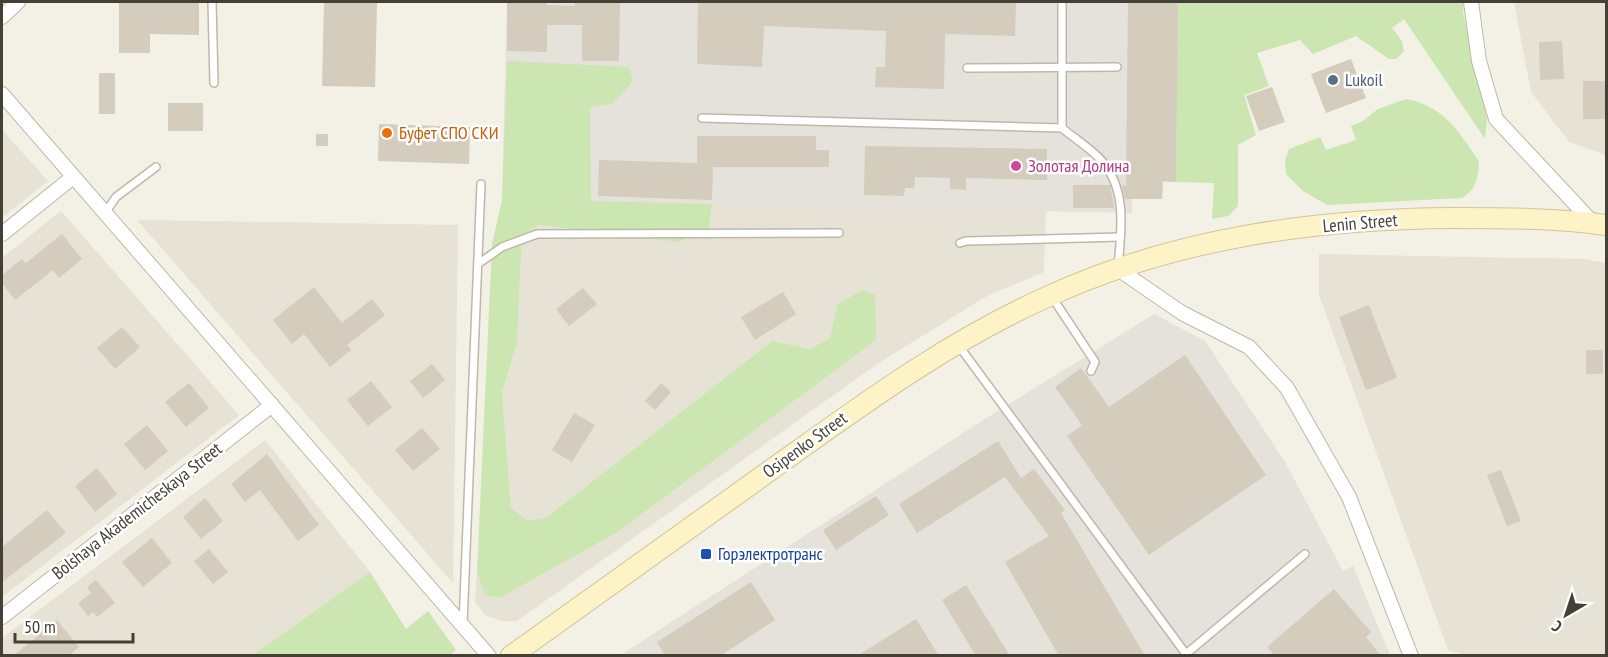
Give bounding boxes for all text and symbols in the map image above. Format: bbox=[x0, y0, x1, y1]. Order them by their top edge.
place label: Lukoil bbox=[1345, 68, 1384, 91]
marker: Lukoil bbox=[1326, 73, 1340, 87]
place label: Буфет СПО СКИ bbox=[399, 121, 498, 144]
marker: Буфет СПО СКИ bbox=[380, 126, 394, 140]
place label: Золотая Долина bbox=[1028, 154, 1129, 177]
marker: Золотая Долина bbox=[1009, 159, 1023, 173]
street label: Lenin Street bbox=[1322, 208, 1398, 237]
street label: Osipenko Street bbox=[758, 406, 851, 483]
street label: Bolshaya Akademicheskaya Street bbox=[47, 437, 226, 584]
place label: Горэлектротранс bbox=[718, 542, 824, 565]
marker: Горэлектротранс bbox=[699, 547, 713, 561]
north arrow bbox=[1536, 585, 1596, 645]
scale bar bbox=[15, 606, 134, 644]
text: 50 m bbox=[24, 615, 56, 638]
text: С bbox=[1547, 616, 1566, 637]

